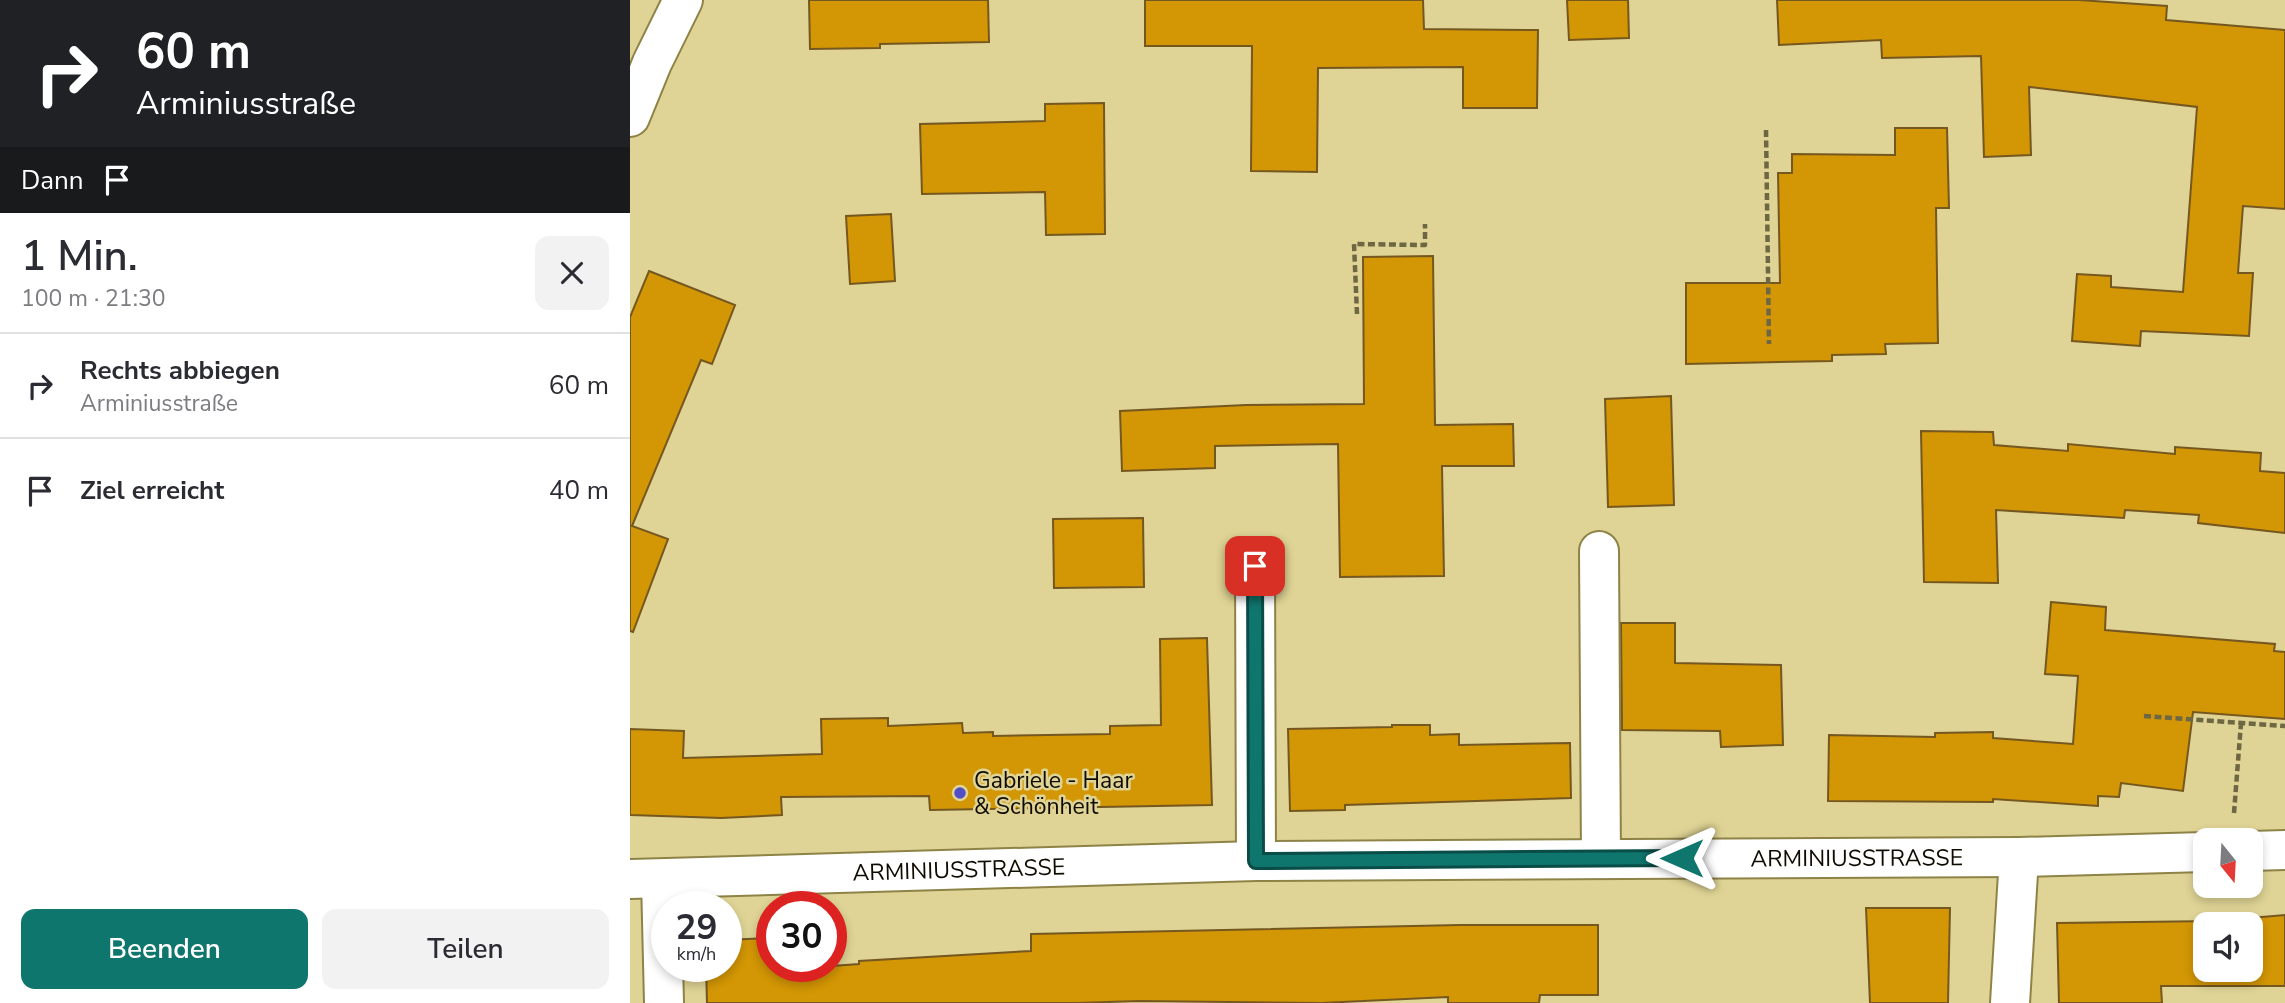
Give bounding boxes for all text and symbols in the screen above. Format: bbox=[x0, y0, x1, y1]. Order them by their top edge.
text: 60 m bbox=[136, 18, 251, 85]
icon: right bbox=[21, 28, 112, 119]
text: Arminiusstraße bbox=[136, 82, 356, 125]
icon: arrive bbox=[98, 161, 136, 199]
text: Dann bbox=[21, 163, 84, 198]
text: 1 Min. bbox=[21, 228, 138, 285]
button: close bbox=[535, 236, 609, 310]
text: 100 m · 21:30 bbox=[21, 283, 166, 314]
text: Rechts abbiegen bbox=[80, 353, 280, 388]
icon: right bbox=[21, 367, 59, 405]
text: 60 m bbox=[549, 368, 609, 403]
text: Arminiusstraße bbox=[80, 388, 238, 419]
icon: arrive bbox=[21, 472, 59, 510]
text: Ziel erreicht bbox=[80, 473, 224, 508]
text: 40 m bbox=[549, 473, 609, 508]
pin bbox=[1225, 536, 1285, 596]
icon: arrive bbox=[1236, 547, 1274, 585]
place label: Gabriele - Haar & Schönheit bbox=[974, 765, 1133, 822]
marker: Gabriele - Haar & Schönheit bbox=[952, 785, 968, 801]
position arrow bbox=[1645, 821, 1719, 895]
north arrow bbox=[2193, 828, 2263, 898]
map controls bbox=[2193, 828, 2263, 982]
street label: ARMINIUSSTRASSE bbox=[1750, 842, 1963, 874]
street label: ARMINIUSSTRASSE bbox=[852, 851, 1066, 888]
speed limit sign: 30 bbox=[756, 891, 847, 982]
text: 29 bbox=[675, 904, 718, 951]
button: Beenden bbox=[21, 909, 308, 989]
button: Teilen bbox=[322, 909, 609, 989]
button: sound bbox=[2193, 912, 2263, 982]
text: km/h bbox=[677, 942, 716, 966]

